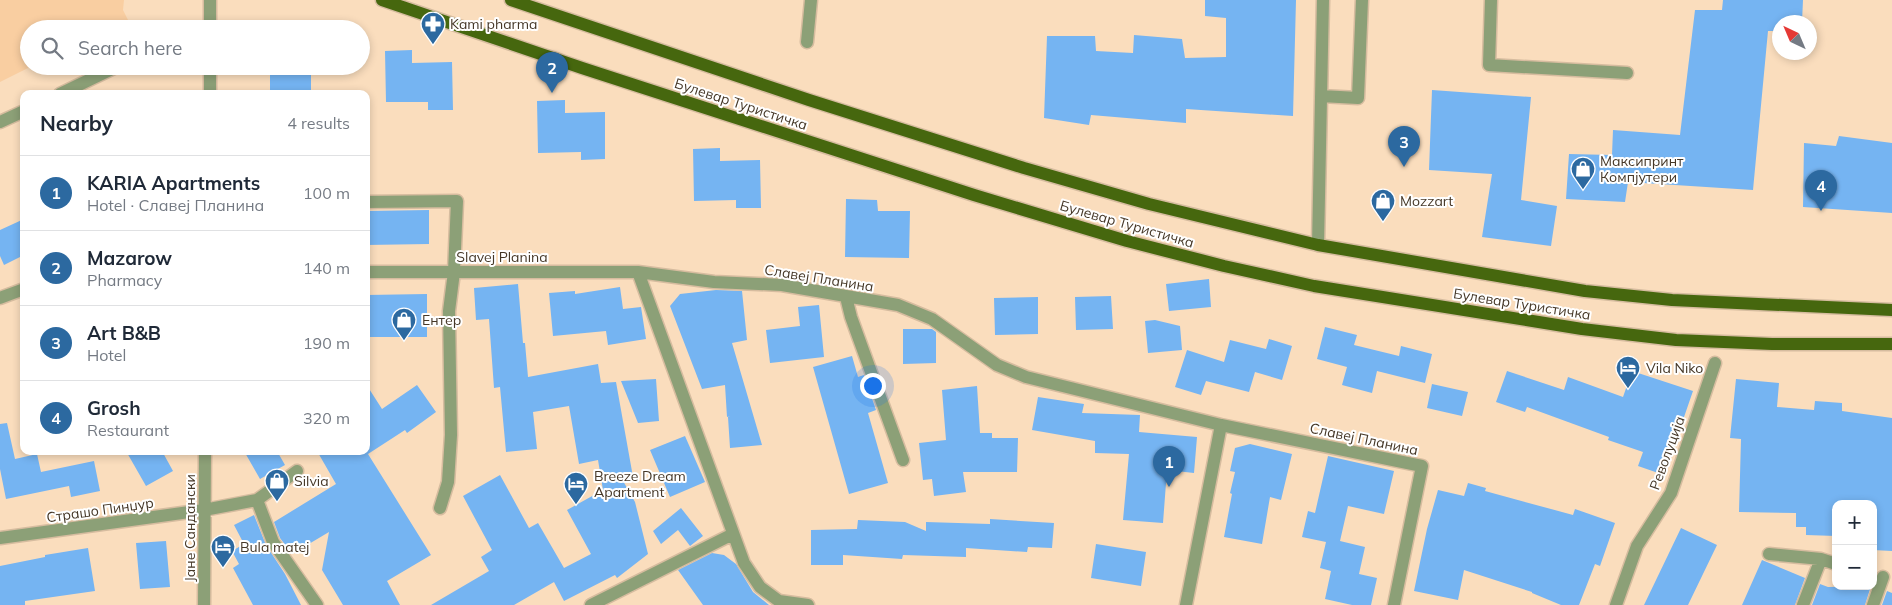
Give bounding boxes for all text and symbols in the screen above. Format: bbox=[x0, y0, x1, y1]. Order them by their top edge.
pharmacy icon: Kami pharma bbox=[420, 11, 446, 45]
place label: Kami pharma bbox=[450, 15, 537, 33]
north arrow bbox=[1772, 15, 1817, 60]
search box bbox=[20, 20, 370, 75]
icon: search bbox=[38, 34, 66, 62]
text: Search here bbox=[78, 36, 182, 60]
pin: 2 bbox=[536, 52, 568, 93]
street label: Булевар Туристичка bbox=[672, 74, 810, 134]
text: Nearby bbox=[40, 110, 113, 136]
text: 4 results bbox=[287, 113, 350, 133]
pin: 3 bbox=[1388, 126, 1420, 167]
place label: Максипринт Компјутери bbox=[1600, 152, 1684, 186]
shop icon: Максипринт Компјутери bbox=[1570, 156, 1596, 190]
pin: 4 bbox=[1805, 170, 1837, 211]
text: KARIA Apartments bbox=[87, 171, 260, 195]
text: 1 bbox=[51, 183, 61, 203]
text: 100 m bbox=[303, 183, 350, 203]
shop icon: Mozzart bbox=[1370, 188, 1396, 222]
place label: Mozzart bbox=[1400, 192, 1453, 210]
text: Hotel · Славеј Планина bbox=[87, 195, 264, 215]
street label: Булевар Туристичка bbox=[1058, 196, 1196, 252]
text: Mazarow bbox=[87, 246, 172, 270]
street label: Slavej Planina bbox=[456, 248, 548, 266]
text: 2 bbox=[51, 258, 61, 278]
text: 140 m bbox=[303, 258, 350, 278]
street label: Славеј Планина bbox=[763, 260, 875, 296]
text: Pharmacy bbox=[87, 270, 162, 290]
street label: Булевар Туристичка bbox=[1452, 284, 1592, 324]
shop icon: Ентер bbox=[391, 307, 417, 341]
place label: Ентер bbox=[422, 311, 461, 329]
text: Art B&B bbox=[87, 321, 161, 345]
text: 3 bbox=[51, 333, 61, 353]
text: 190 m bbox=[303, 333, 350, 353]
text: Hotel bbox=[87, 345, 126, 365]
hotel icon: Vila Niko bbox=[1615, 355, 1641, 389]
place label: Vila Niko bbox=[1646, 359, 1703, 377]
your location bbox=[860, 373, 886, 399]
text: Grosh bbox=[87, 396, 141, 420]
text: 4 bbox=[51, 408, 61, 428]
text: 320 m bbox=[303, 408, 350, 428]
street label: Револуција bbox=[1645, 414, 1689, 492]
street label: Славеј Планина bbox=[1308, 419, 1420, 459]
text: Restaurant bbox=[87, 420, 169, 440]
pin: 1 bbox=[1153, 446, 1185, 487]
place label: Breeze Dream Apartment bbox=[594, 467, 686, 501]
shop icon: Silvia bbox=[264, 468, 290, 502]
hotel icon: Breeze Dream Apartment bbox=[563, 471, 589, 505]
place label: Silvia bbox=[294, 472, 329, 490]
street label: Јане Сандански bbox=[181, 474, 199, 582]
street label: Страшо Пинџур bbox=[45, 494, 155, 526]
map controls bbox=[1832, 500, 1877, 590]
button: + bbox=[1832, 500, 1877, 545]
hotel icon: Bula matej bbox=[210, 534, 236, 568]
place label: Bula matej bbox=[240, 538, 309, 556]
button: − bbox=[1832, 545, 1877, 590]

